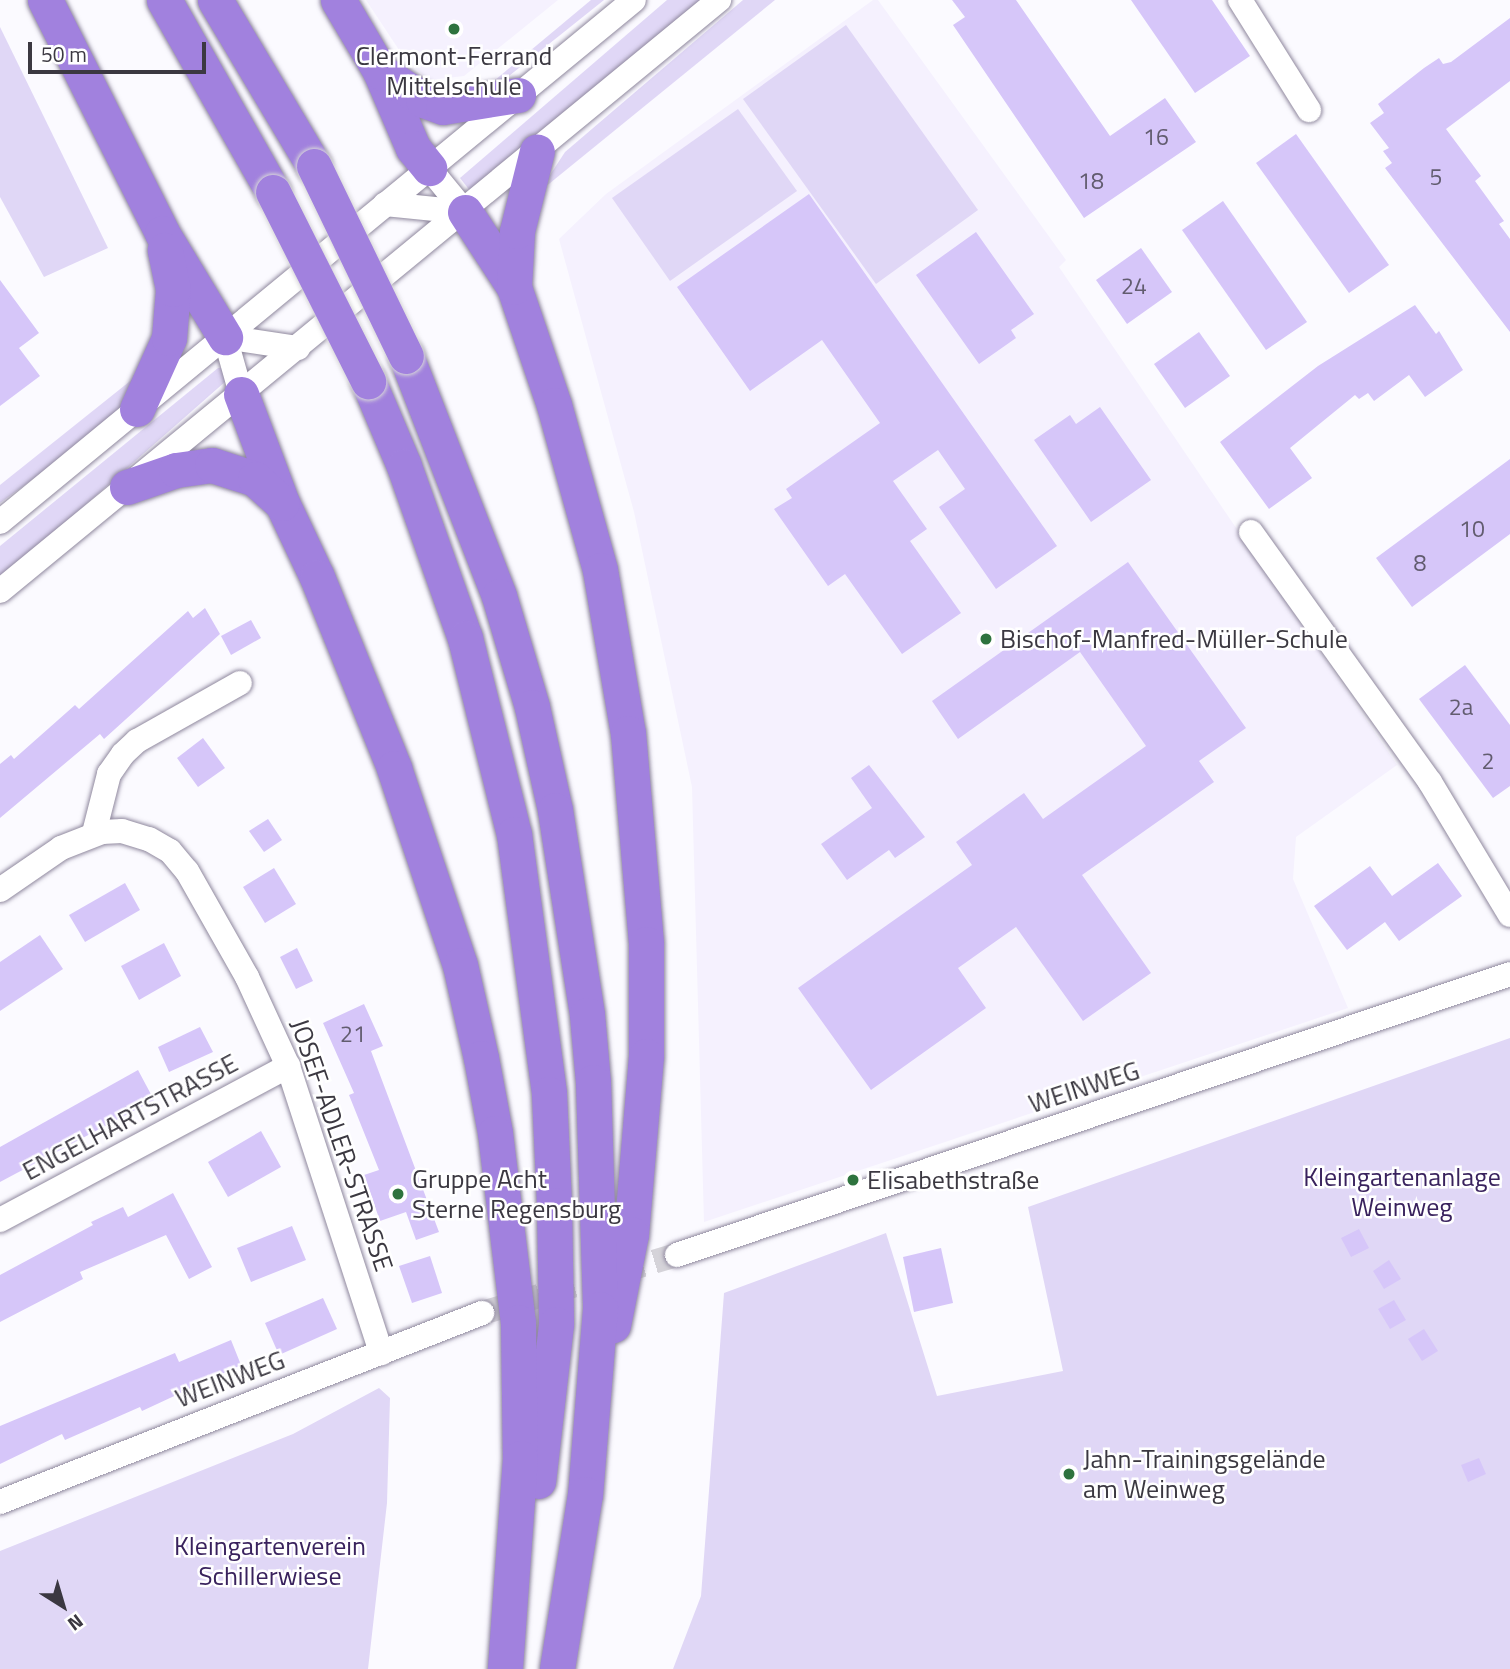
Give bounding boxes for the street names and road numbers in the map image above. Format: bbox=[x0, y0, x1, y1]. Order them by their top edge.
street label: JOSEF-ADLER-STRASSE bbox=[284, 1015, 400, 1275]
street label: ENGELHARTSTRASSE bbox=[17, 1047, 243, 1187]
street label: WEINWEG bbox=[1025, 1054, 1143, 1120]
street label: WEINWEG bbox=[171, 1344, 289, 1414]

